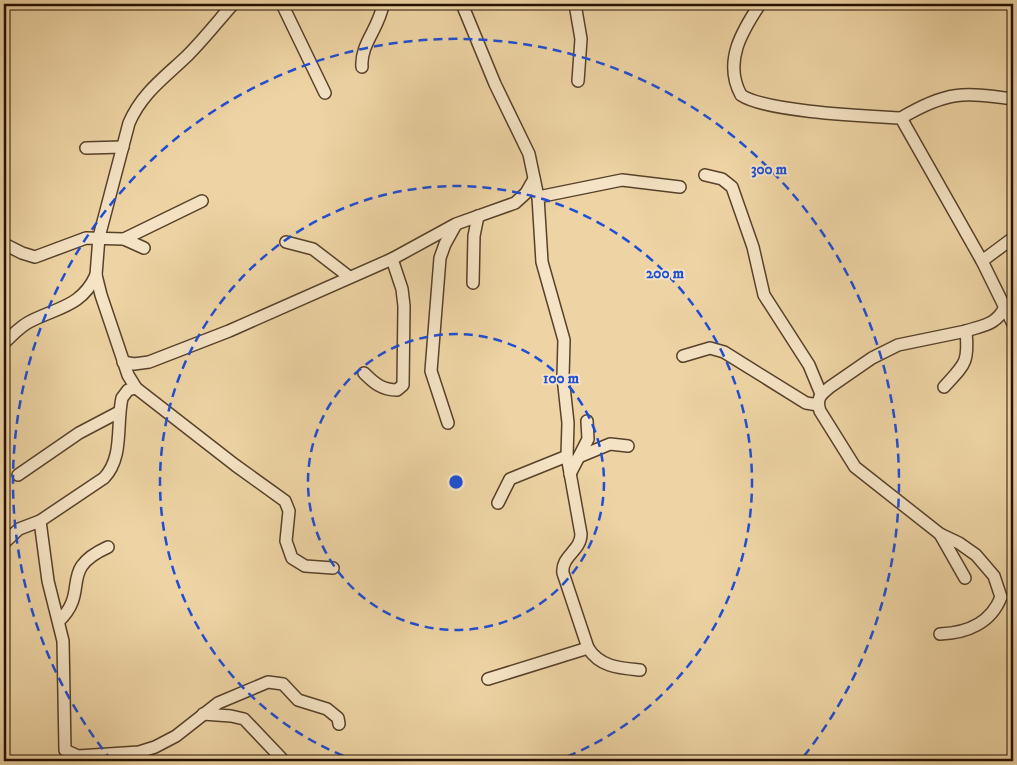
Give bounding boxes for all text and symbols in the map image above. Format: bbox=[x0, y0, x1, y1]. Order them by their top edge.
text: 300 m bbox=[751, 160, 788, 179]
text: 200 m bbox=[646, 264, 685, 283]
text: 100 m bbox=[543, 369, 580, 388]
centre of rings bbox=[447, 473, 465, 491]

